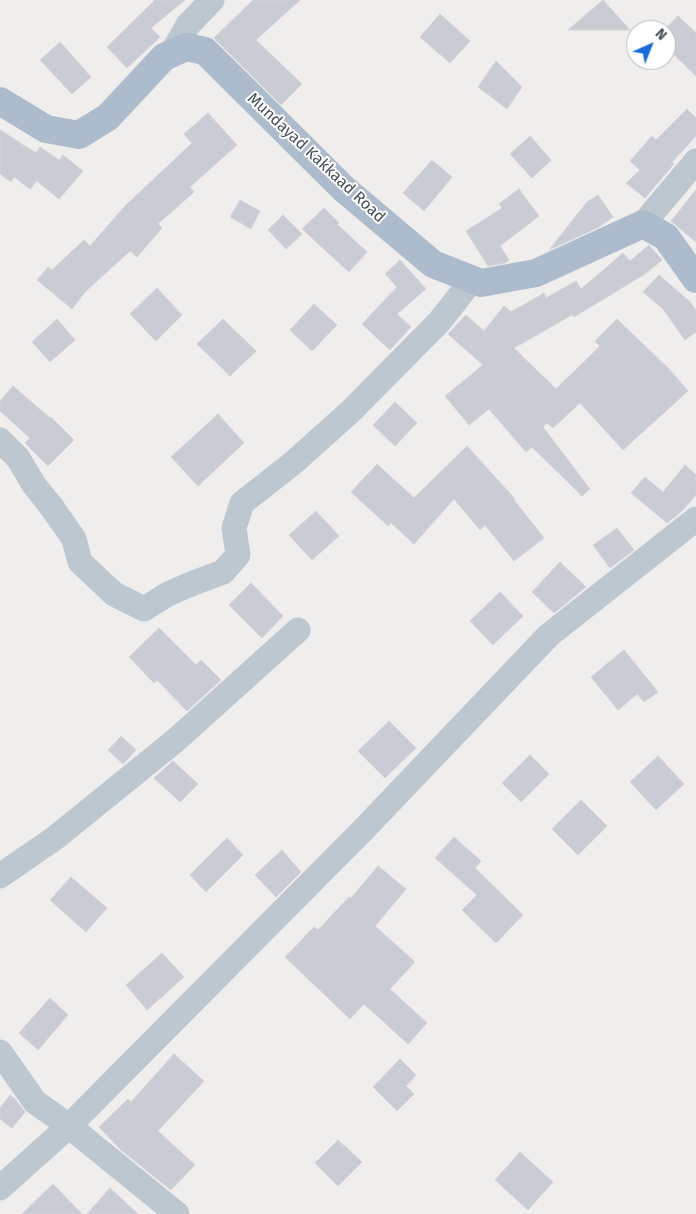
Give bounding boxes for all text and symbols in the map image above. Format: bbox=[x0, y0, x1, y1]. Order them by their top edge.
north arrow bbox=[626, 20, 676, 70]
text: N bbox=[652, 25, 670, 44]
street label: Mundayad Kakkaad Road bbox=[243, 89, 389, 227]

